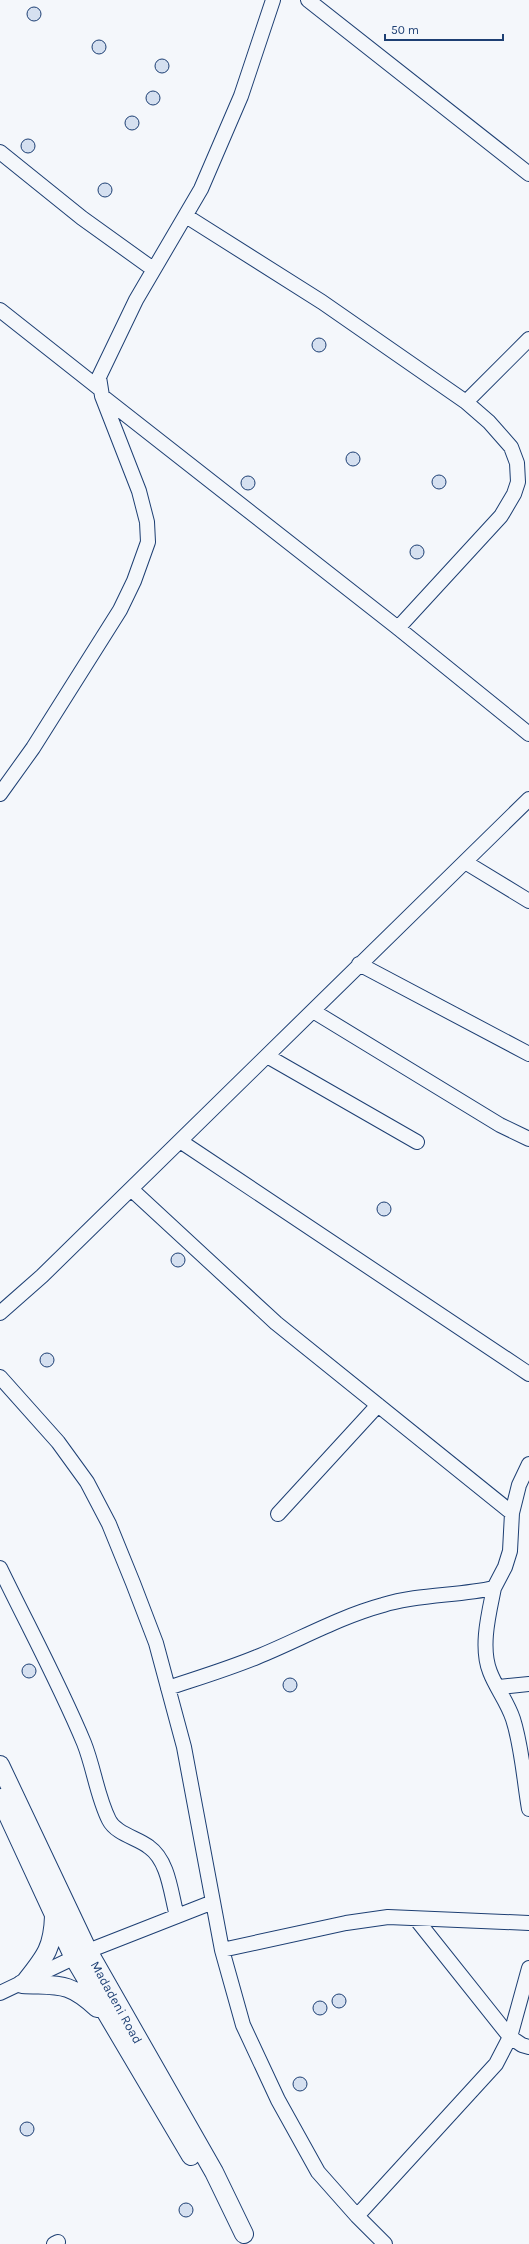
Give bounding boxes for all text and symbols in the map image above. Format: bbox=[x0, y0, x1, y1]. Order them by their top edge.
scale bar bbox=[385, 16, 503, 42]
text: 50 m bbox=[391, 23, 419, 37]
street label: Madadeni Road bbox=[88, 1958, 145, 2046]

